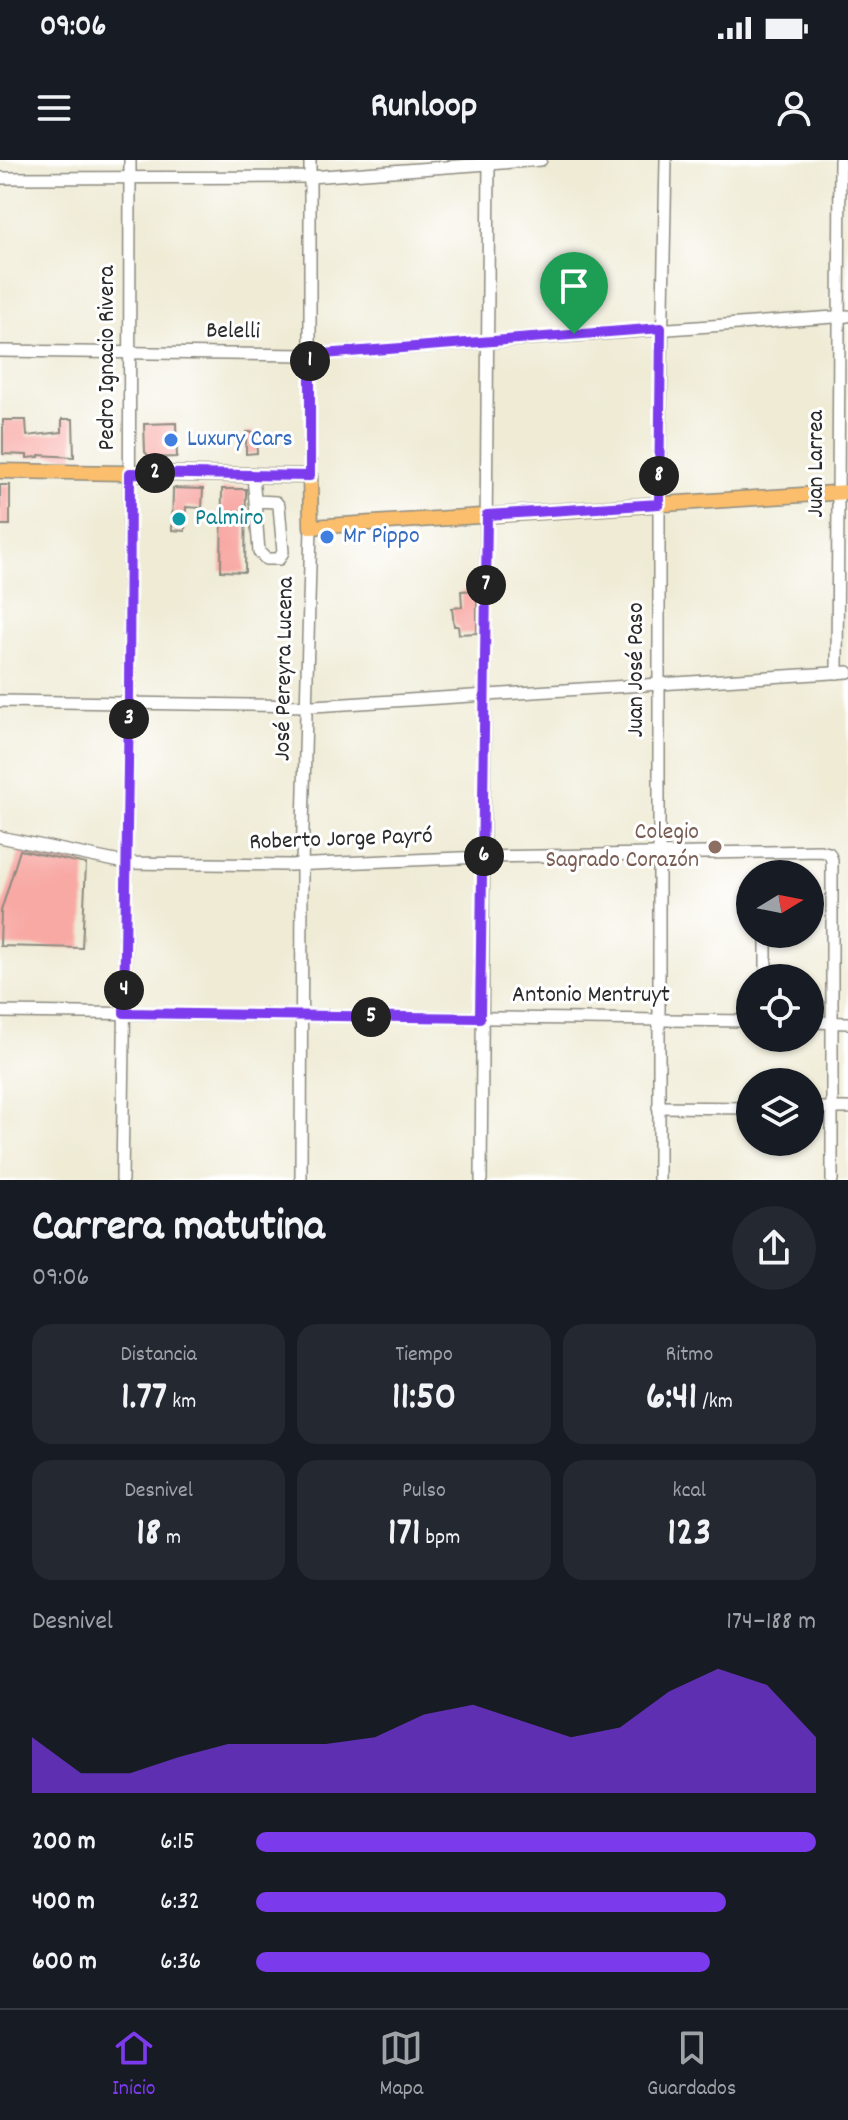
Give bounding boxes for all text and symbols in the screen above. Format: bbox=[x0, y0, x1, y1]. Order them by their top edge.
text: 09:06 bbox=[40, 7, 106, 50]
text: Runloop bbox=[371, 82, 477, 134]
icon: menu bbox=[32, 86, 76, 130]
icon: person bbox=[772, 86, 816, 130]
pin bbox=[540, 252, 608, 334]
icon: arrive bbox=[552, 264, 596, 308]
street label: Pedro Ignacio Rivera bbox=[91, 265, 125, 451]
street label: Belelli bbox=[206, 315, 260, 349]
pin: 1 bbox=[290, 341, 330, 381]
text: 1 bbox=[308, 345, 312, 376]
street label: Juan Larrea bbox=[800, 409, 834, 518]
place label: Luxury Cars bbox=[187, 423, 293, 457]
marker: Luxury Cars bbox=[162, 431, 180, 449]
pin: 2 bbox=[135, 453, 175, 493]
pin: 8 bbox=[639, 456, 679, 496]
text: 2 bbox=[150, 457, 160, 488]
text: 8 bbox=[655, 460, 663, 491]
place label: Palmiro bbox=[195, 502, 263, 536]
marker: Palmiro bbox=[170, 510, 188, 528]
place label: Mr Pippo bbox=[343, 520, 420, 554]
marker: Mr Pippo bbox=[318, 528, 336, 546]
pin: 7 bbox=[466, 565, 506, 605]
text: 7 bbox=[482, 569, 490, 600]
street label: José Pereyra Lucena bbox=[266, 576, 304, 761]
street label: Juan José Paso bbox=[620, 602, 654, 738]
pin: 3 bbox=[109, 699, 149, 739]
text: 3 bbox=[124, 703, 134, 734]
place label: Colegio Sagrado Corazón bbox=[545, 816, 699, 878]
street label: Roberto Jorge Payró bbox=[249, 820, 433, 860]
pin: 6 bbox=[464, 836, 504, 876]
marker: Colegio Sagrado Corazón bbox=[706, 838, 724, 856]
text: 6 bbox=[479, 840, 489, 871]
north arrow bbox=[736, 860, 824, 948]
map controls bbox=[736, 860, 824, 1156]
button: locate bbox=[736, 964, 824, 1052]
pin: 4 bbox=[104, 970, 144, 1010]
text: 4 bbox=[119, 974, 129, 1005]
street label: Antonio Mentruyt bbox=[512, 979, 670, 1013]
pin: 5 bbox=[351, 997, 391, 1037]
text: 5 bbox=[366, 1001, 376, 1032]
button: layers bbox=[736, 1068, 824, 1156]
text: Carrera matutina bbox=[32, 1198, 325, 1261]
button: share bbox=[732, 1206, 816, 1290]
text: 09:06 bbox=[32, 1260, 89, 1297]
text: Distancia bbox=[120, 1340, 197, 1371]
text: Tiempo bbox=[395, 1340, 453, 1371]
text: Ritmo bbox=[665, 1340, 713, 1371]
text: 1.77 bbox=[121, 1371, 167, 1428]
text: 11:50 bbox=[392, 1371, 456, 1428]
text: 6:41 bbox=[646, 1371, 697, 1428]
text: km bbox=[167, 1387, 196, 1418]
text: /km bbox=[697, 1387, 733, 1418]
text: Desnivel bbox=[124, 1476, 193, 1507]
text: Pulso bbox=[402, 1476, 446, 1507]
text: kcal bbox=[673, 1476, 706, 1507]
text: 18 bbox=[136, 1507, 161, 1564]
text: 171 bbox=[388, 1507, 421, 1564]
text: 123 bbox=[667, 1507, 711, 1564]
text: m bbox=[161, 1523, 181, 1554]
text: bpm bbox=[421, 1523, 460, 1554]
text: Desnivel bbox=[32, 1604, 113, 1641]
text: 174–188 m bbox=[726, 1604, 816, 1641]
text: 200 m bbox=[32, 1824, 96, 1861]
text: 6:15 bbox=[160, 1824, 195, 1861]
text: 400 m bbox=[32, 1884, 95, 1921]
text: 6:32 bbox=[160, 1884, 200, 1921]
text: 600 m bbox=[32, 1944, 97, 1981]
text: 6:36 bbox=[160, 1944, 201, 1981]
tab: Inicio bbox=[112, 2026, 156, 2105]
tab: Mapa bbox=[379, 2026, 423, 2105]
tab: Guardados bbox=[647, 2026, 736, 2105]

